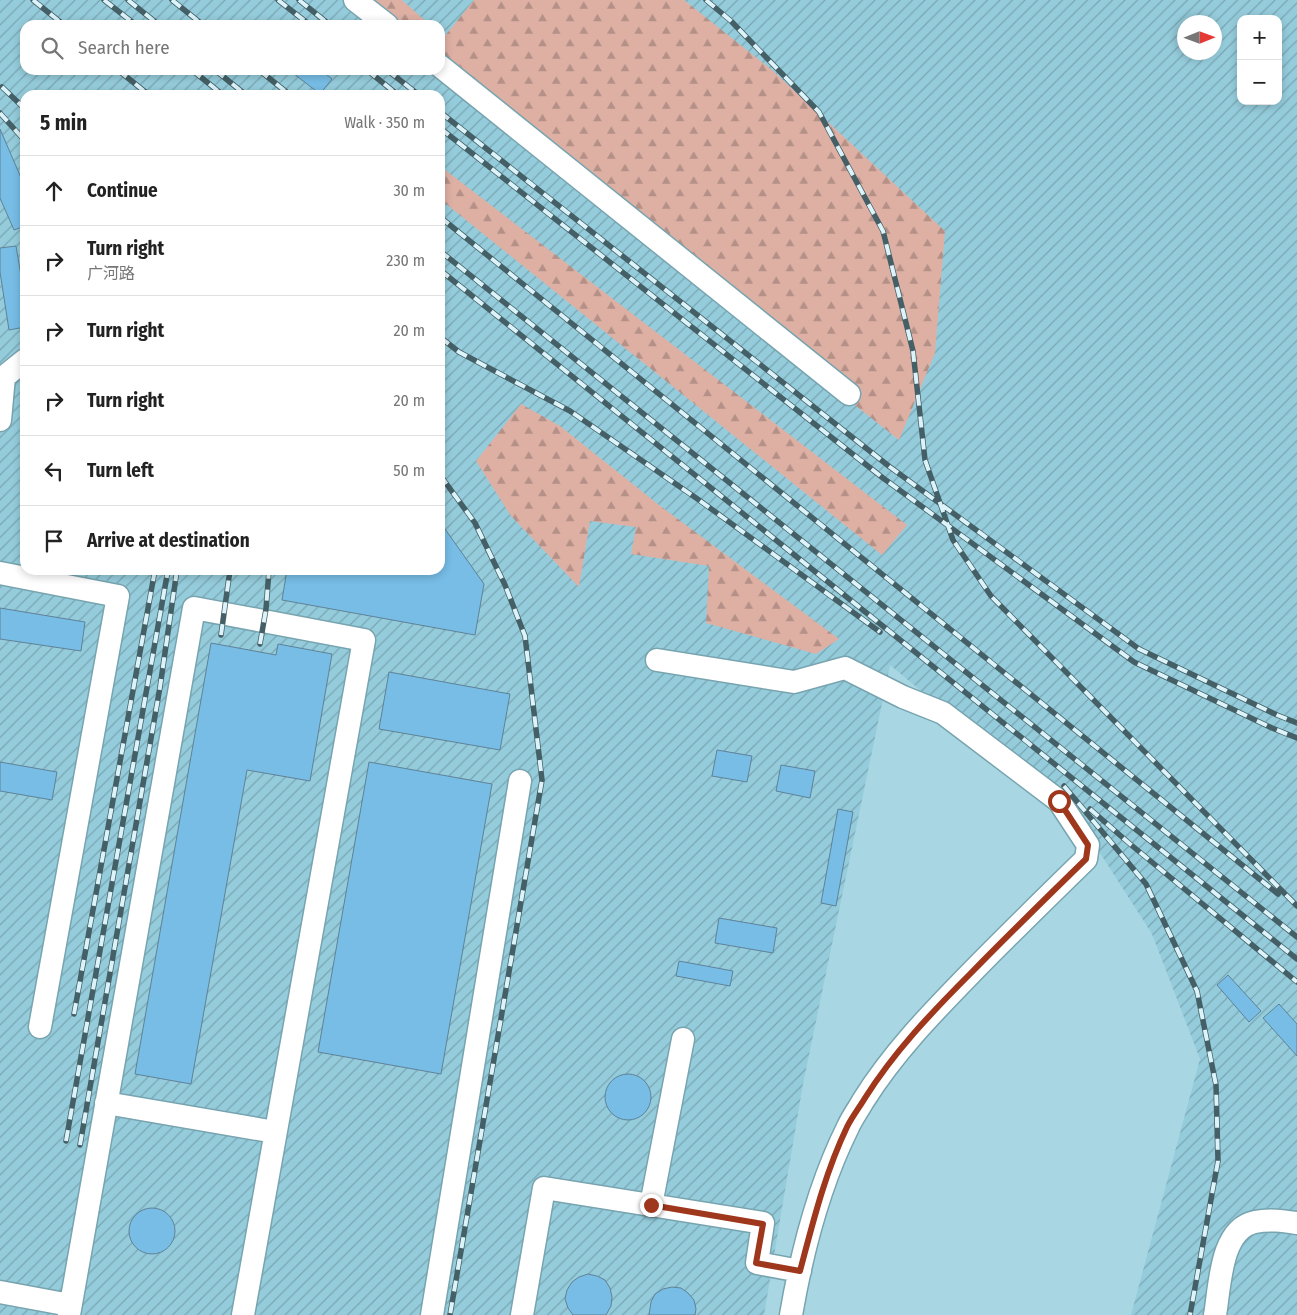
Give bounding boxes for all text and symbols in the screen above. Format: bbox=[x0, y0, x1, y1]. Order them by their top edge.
north arrow bbox=[1177, 15, 1222, 60]
map controls bbox=[1237, 15, 1282, 105]
button: + bbox=[1237, 15, 1282, 60]
search box bbox=[20, 20, 445, 75]
icon: search bbox=[38, 34, 66, 62]
text: Search here bbox=[78, 36, 170, 59]
button: − bbox=[1237, 60, 1282, 105]
text: 5 min bbox=[40, 110, 87, 136]
text: Walk · 350 m bbox=[344, 113, 425, 132]
icon: ahead bbox=[40, 177, 68, 205]
text: Continue bbox=[87, 179, 158, 202]
text: 30 m bbox=[393, 181, 425, 200]
text: Turn right bbox=[87, 237, 164, 260]
icon: right bbox=[40, 247, 68, 275]
text: 230 m bbox=[386, 251, 425, 270]
text: 广河路 bbox=[87, 264, 135, 283]
icon: right bbox=[40, 317, 68, 345]
text: Turn right bbox=[87, 319, 164, 342]
text: 20 m bbox=[394, 321, 425, 340]
icon: right bbox=[40, 387, 68, 415]
text: Turn right bbox=[87, 389, 164, 412]
text: 20 m bbox=[394, 391, 425, 410]
icon: left bbox=[40, 457, 68, 485]
text: Turn left bbox=[87, 459, 154, 482]
text: 50 m bbox=[393, 461, 425, 480]
icon: arrive bbox=[40, 527, 68, 555]
text: Arrive at destination bbox=[87, 529, 250, 552]
route start bbox=[1048, 790, 1071, 813]
route end bbox=[640, 1194, 663, 1217]

